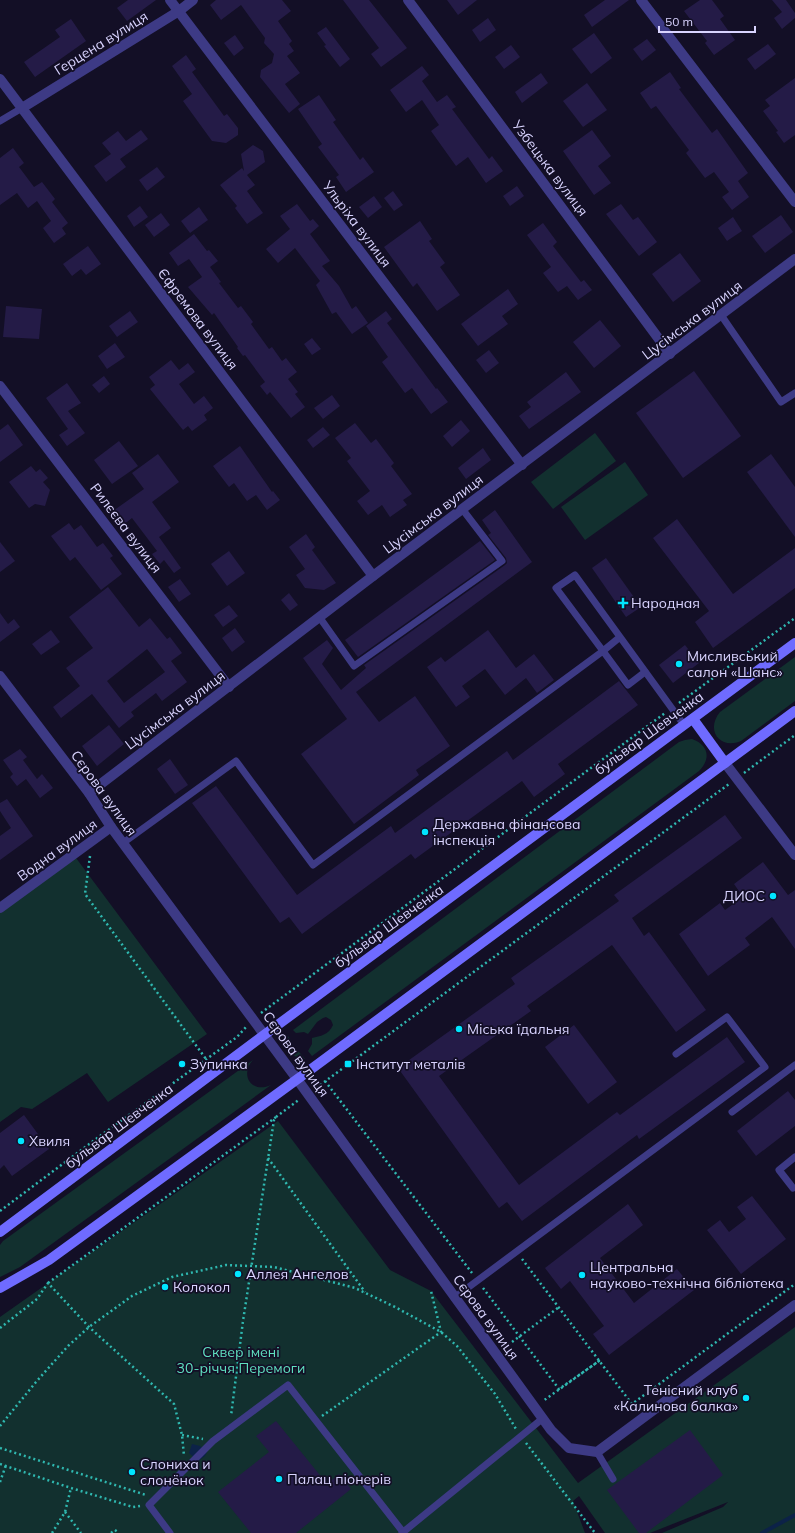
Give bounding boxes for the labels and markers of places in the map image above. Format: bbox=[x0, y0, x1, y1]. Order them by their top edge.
place label: Народная bbox=[631, 594, 700, 612]
marker: Народная bbox=[618, 598, 628, 608]
place label: Мисливський салон «Шанс» bbox=[687, 647, 783, 681]
marker: Мисливський салон «Шанс» bbox=[674, 659, 684, 669]
place label: Державна фінансова інспекція bbox=[433, 815, 581, 849]
marker: Державна фінансова інспекція bbox=[420, 827, 430, 837]
place label: ДИОС bbox=[723, 887, 765, 905]
marker: ДИОС bbox=[768, 891, 778, 901]
place label: Міська їдальня bbox=[467, 1020, 569, 1038]
marker: Міська їдальня bbox=[454, 1024, 464, 1034]
place label: Зупинка bbox=[190, 1055, 248, 1073]
place label: Інститут металів bbox=[356, 1055, 466, 1073]
marker: Зупинка bbox=[177, 1059, 187, 1069]
marker: Інститут металів bbox=[343, 1059, 353, 1069]
place label: Хвиля bbox=[29, 1132, 70, 1150]
marker: Хвиля bbox=[16, 1136, 26, 1146]
place label: Центральна науково-технічна бібліотека bbox=[590, 1258, 784, 1292]
place label: Аллея Ангелов bbox=[246, 1265, 349, 1283]
marker: Аллея Ангелов bbox=[233, 1269, 243, 1279]
marker: Центральна науково-технічна бібліотека bbox=[577, 1270, 587, 1280]
place label: Колокол bbox=[173, 1278, 230, 1296]
marker: Колокол bbox=[160, 1282, 170, 1292]
place label: Тенісний клуб «Калинова балка» bbox=[614, 1381, 738, 1415]
marker: Тенісний клуб «Калинова балка» bbox=[741, 1393, 751, 1403]
place label: Слониха и слонёнок bbox=[140, 1455, 211, 1489]
marker: Слониха и слонёнок bbox=[127, 1467, 137, 1477]
place label: Палац піонерів bbox=[287, 1470, 391, 1488]
marker: Палац піонерів bbox=[274, 1474, 284, 1484]

